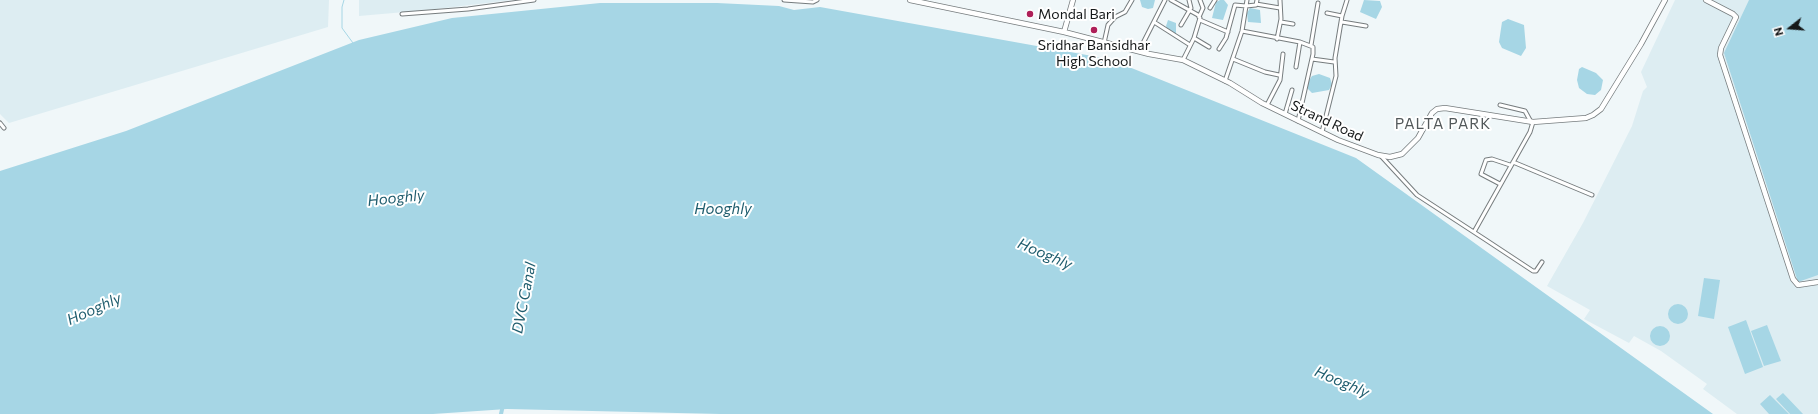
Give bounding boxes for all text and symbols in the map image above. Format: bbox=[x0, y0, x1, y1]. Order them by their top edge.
place label: Mondal Bari bbox=[1038, 6, 1115, 22]
north arrow bbox=[1770, 8, 1810, 48]
marker: Mondal Bari bbox=[1025, 9, 1035, 19]
marker: Sridhar Bansidhar High School bbox=[1089, 25, 1099, 35]
text: N bbox=[1771, 26, 1785, 38]
place label: Sridhar Bansidhar High School bbox=[1038, 37, 1150, 70]
street label: Strand Road bbox=[1288, 97, 1366, 145]
district label: PALTA PARK bbox=[1395, 115, 1491, 133]
water label: Hooghly bbox=[366, 186, 426, 210]
water label: Hooghly bbox=[694, 200, 752, 218]
water label: Hooghly bbox=[1015, 234, 1075, 274]
water label: DVC Canal bbox=[508, 261, 540, 335]
water label: Hooghly bbox=[64, 289, 124, 329]
water label: Hooghly bbox=[1312, 362, 1372, 402]

